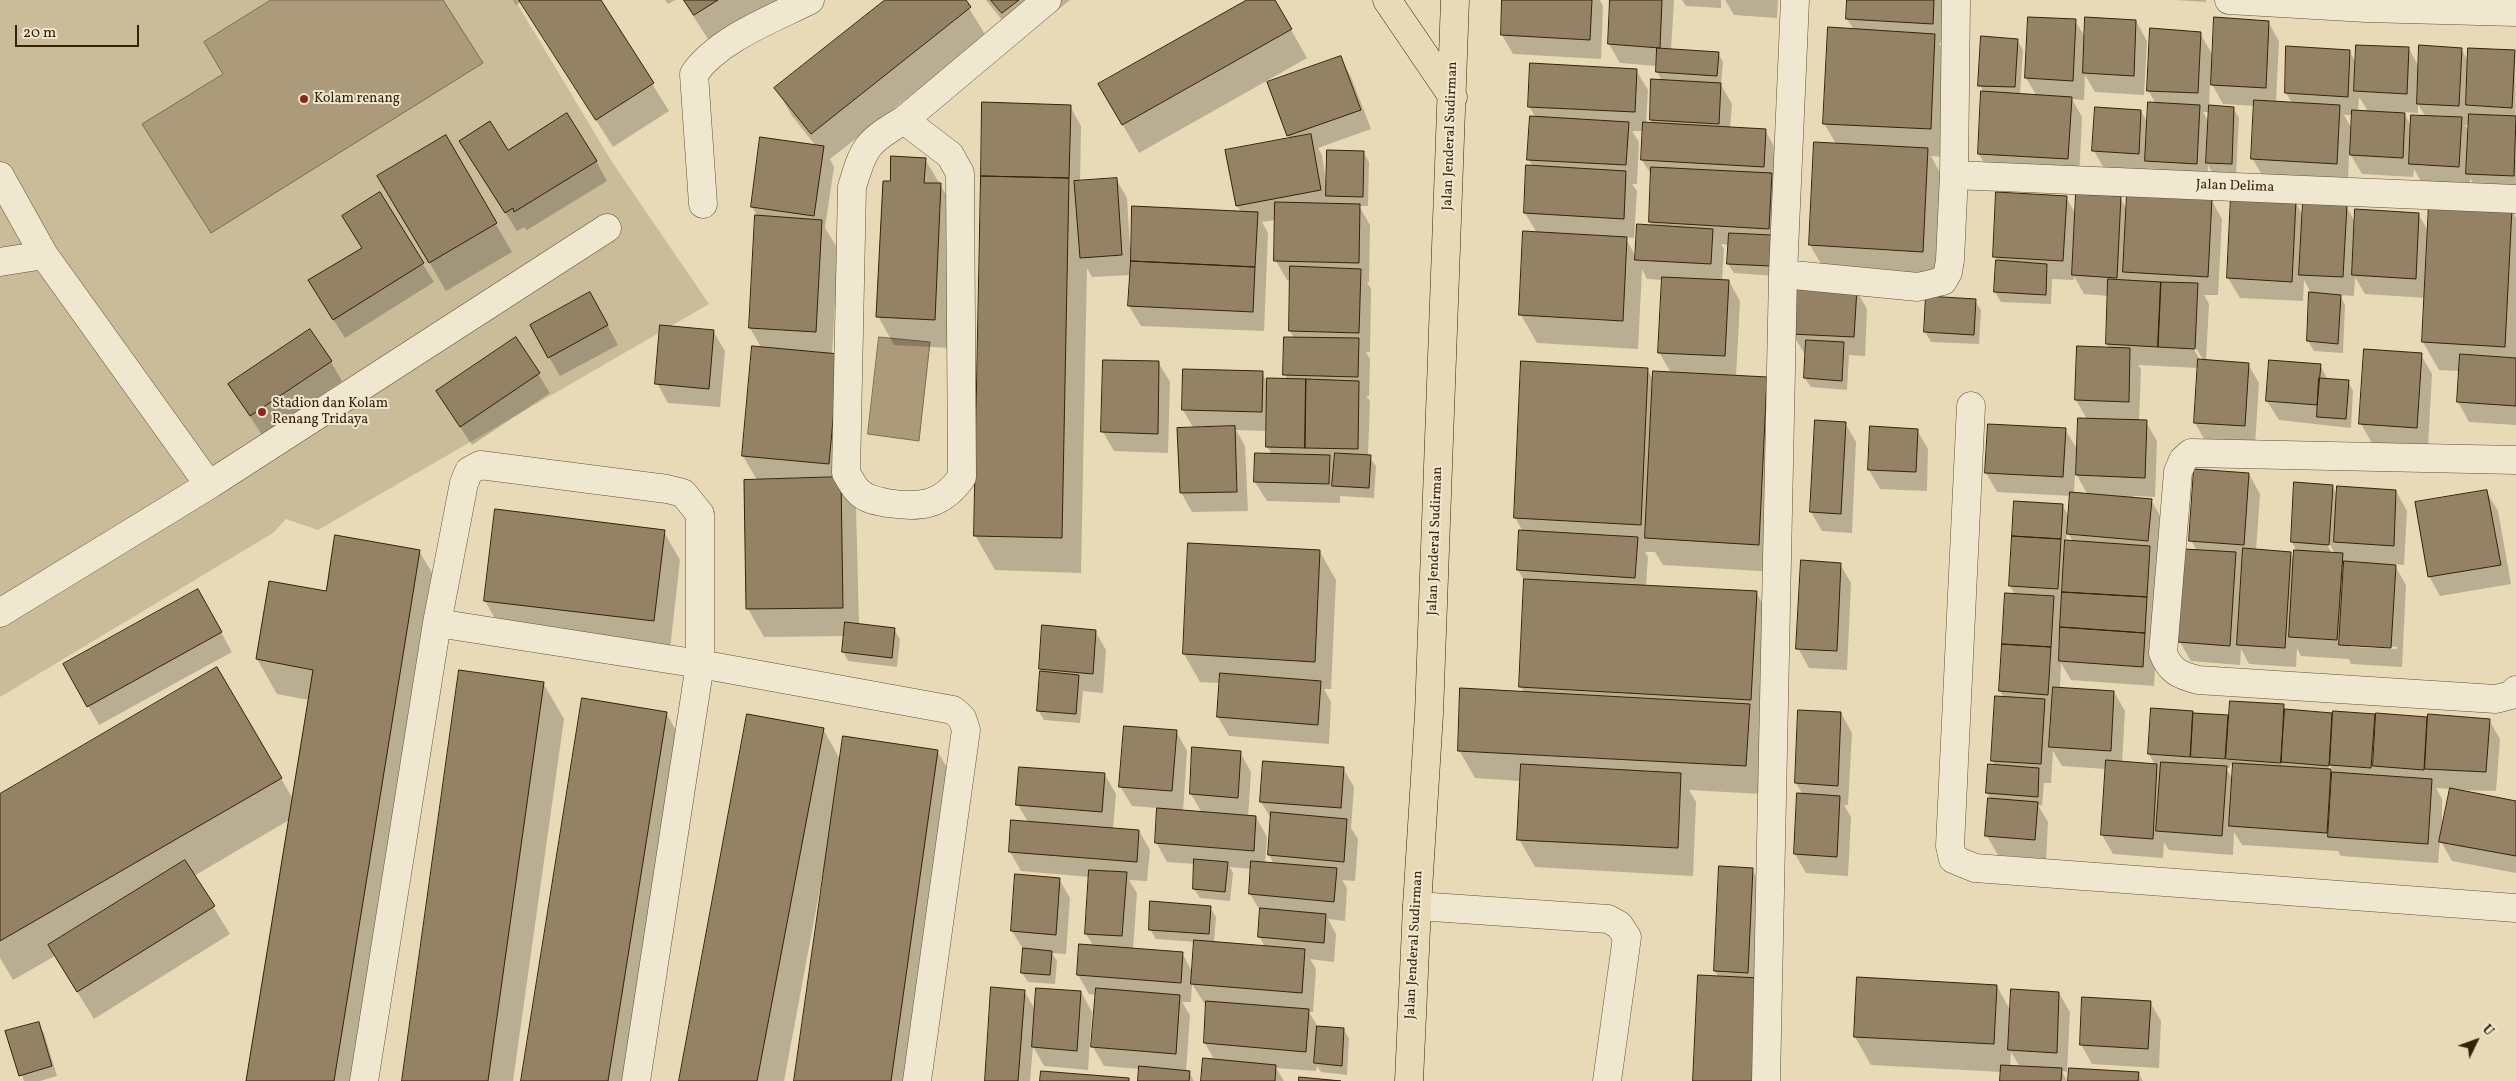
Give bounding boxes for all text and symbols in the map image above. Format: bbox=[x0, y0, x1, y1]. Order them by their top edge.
scale bar bbox=[18, 15, 141, 47]
text: 20 m bbox=[23, 23, 56, 44]
street label: Jalan Jenderal Sudirman bbox=[1440, 61, 1462, 211]
place label: Kolam renang bbox=[314, 91, 400, 107]
marker: Kolam renang bbox=[298, 93, 310, 105]
street label: Jalan Delima bbox=[2195, 177, 2275, 197]
place label: Stadion dan Kolam Renang Tridaya bbox=[272, 396, 388, 428]
marker: Stadion dan Kolam Renang Tridaya bbox=[256, 406, 268, 418]
street label: Jalan Jenderal Sudirman bbox=[1425, 466, 1447, 616]
street label: Jalan Jenderal Sudirman bbox=[1403, 870, 1427, 1020]
north arrow bbox=[2451, 1016, 2501, 1066]
text: U bbox=[2477, 1021, 2498, 1041]

